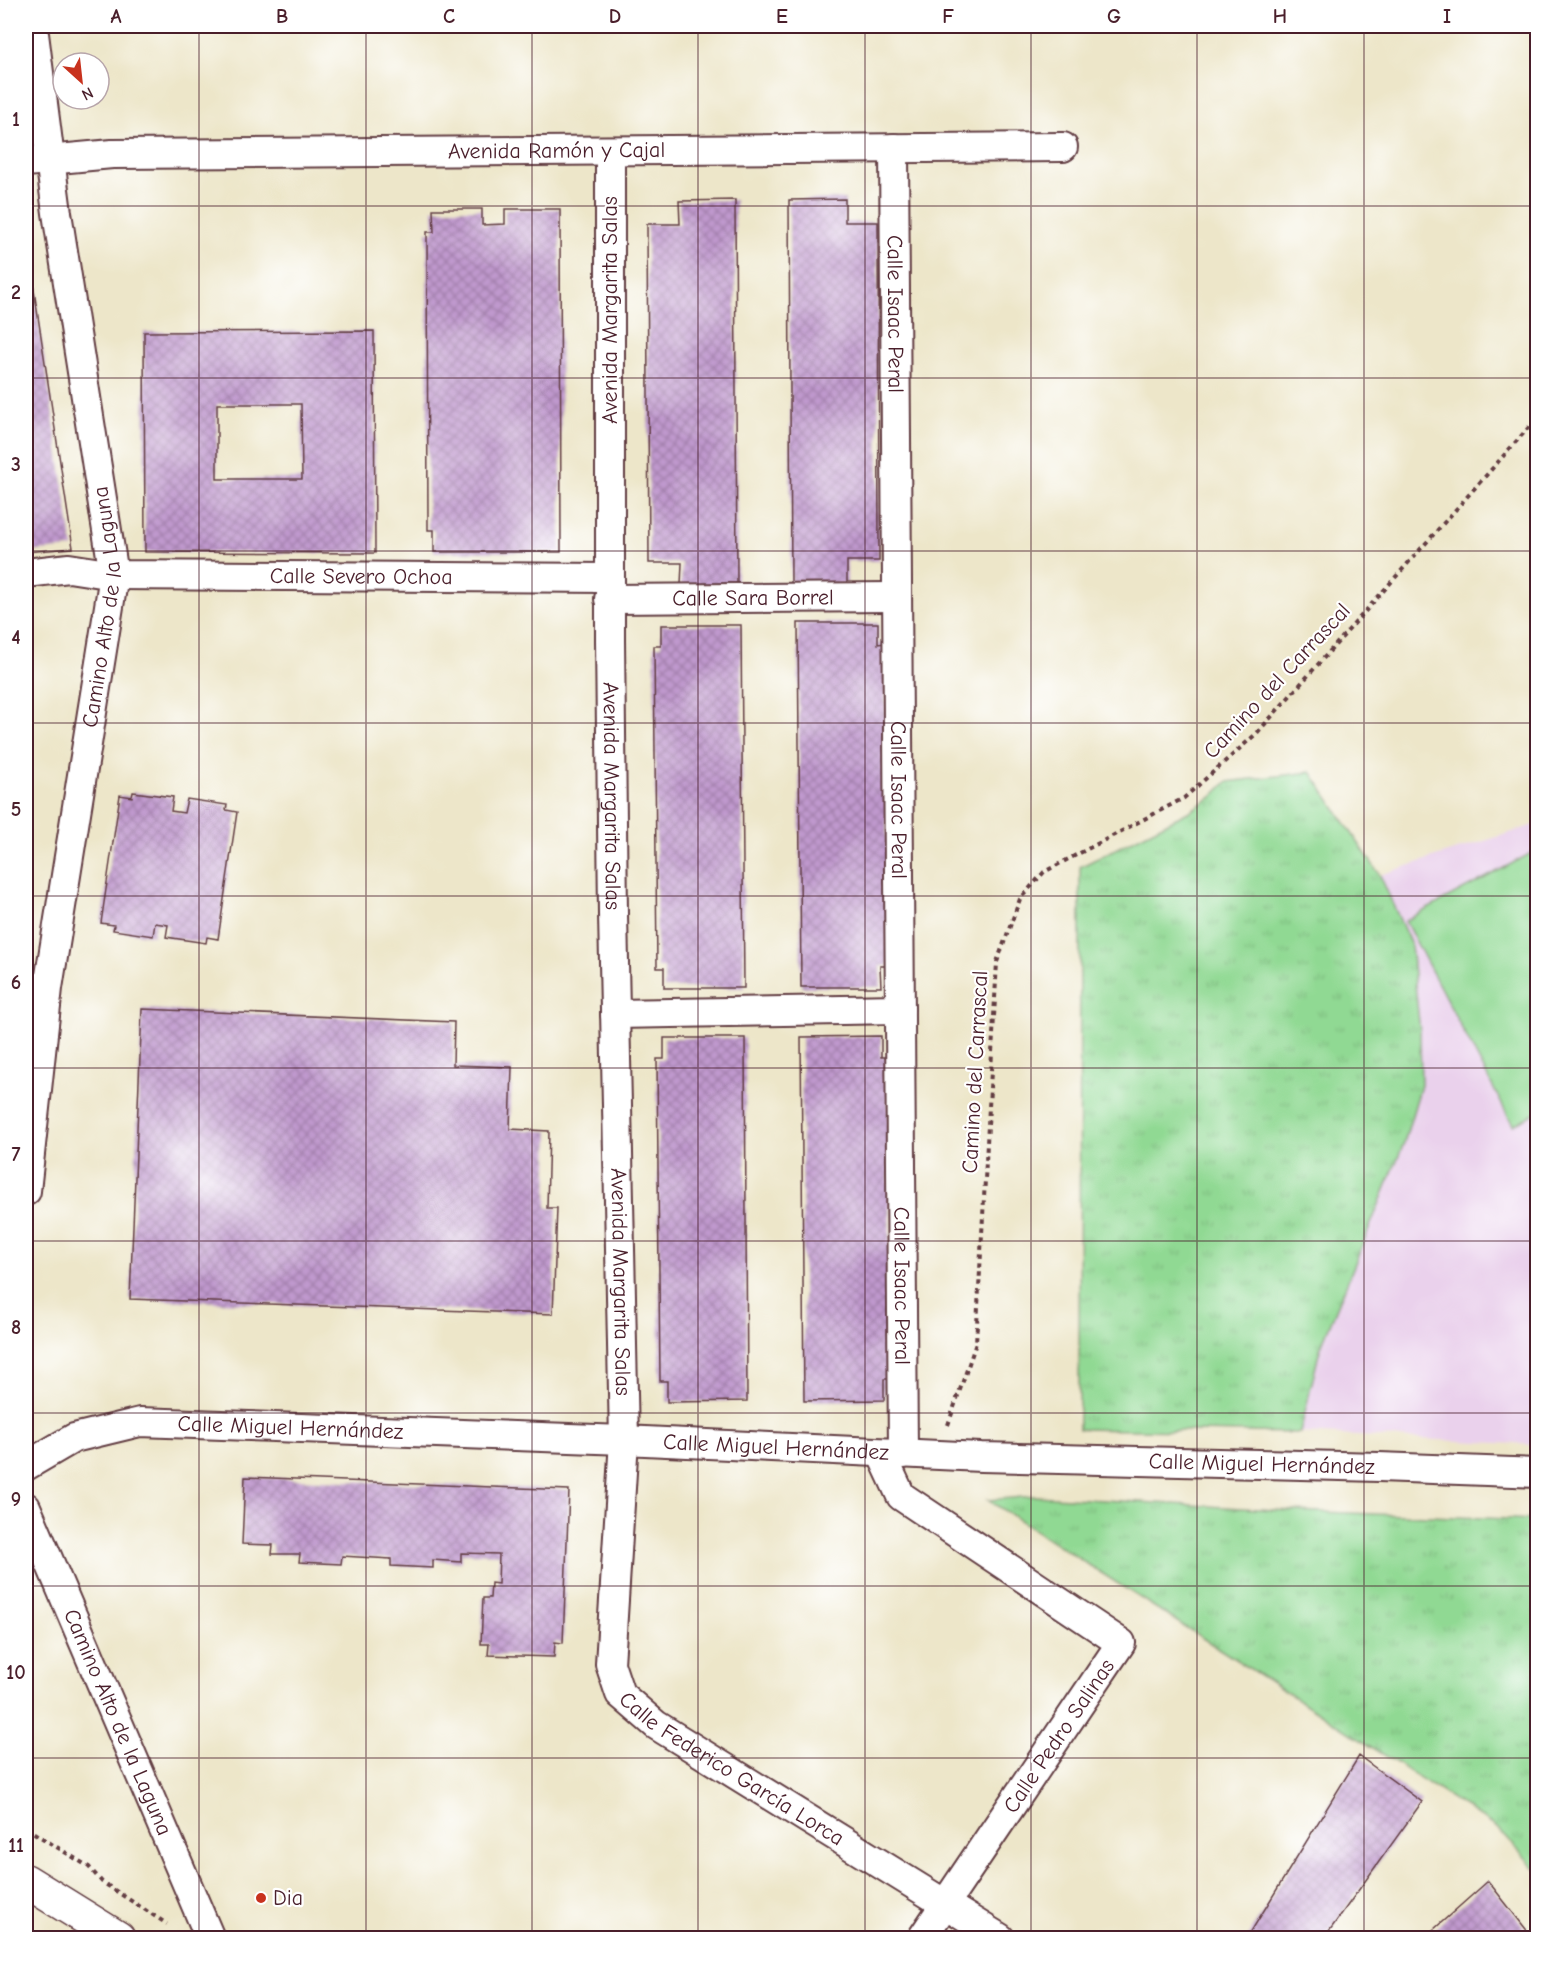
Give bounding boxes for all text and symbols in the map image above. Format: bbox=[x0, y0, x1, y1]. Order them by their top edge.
text: A bbox=[110, 5, 122, 28]
text: B bbox=[276, 5, 288, 28]
text: C bbox=[443, 5, 455, 28]
text: D bbox=[609, 5, 621, 28]
text: E bbox=[776, 5, 788, 28]
text: F bbox=[942, 5, 954, 28]
text: G bbox=[1107, 5, 1121, 28]
text: H bbox=[1273, 5, 1287, 28]
text: I bbox=[1443, 5, 1451, 28]
north arrow bbox=[51, 51, 111, 111]
text: N bbox=[79, 83, 96, 104]
text: 1 bbox=[12, 108, 20, 131]
street label: Avenida Ramón y Cajal bbox=[448, 137, 665, 165]
street label: Avenida Margarita Salas bbox=[597, 196, 623, 424]
street label: Calle Isaac Peral bbox=[882, 235, 909, 393]
text: 2 bbox=[11, 281, 21, 304]
text: 3 bbox=[11, 453, 21, 476]
street label: Camino Alto de la Laguna bbox=[77, 485, 127, 729]
street label: Calle Severo Ochoa bbox=[270, 563, 453, 590]
street label: Calle Sara Borrel bbox=[672, 584, 834, 612]
street label: Camino del Carrascal bbox=[1198, 598, 1356, 764]
text: 4 bbox=[11, 626, 21, 649]
street label: Avenida Margarita Salas bbox=[597, 682, 626, 910]
street label: Calle Isaac Peral bbox=[885, 721, 912, 879]
text: 5 bbox=[11, 798, 21, 821]
street label: Camino del Carrascal bbox=[957, 970, 993, 1174]
text: 6 bbox=[11, 971, 21, 994]
text: 7 bbox=[12, 1143, 21, 1166]
street label: Avenida Margarita Salas bbox=[605, 1168, 636, 1396]
street label: Calle Isaac Peral bbox=[888, 1207, 915, 1365]
text: 8 bbox=[11, 1316, 21, 1339]
street label: Calle Miguel Hernández bbox=[177, 1410, 404, 1445]
street label: Calle Miguel Hernández bbox=[662, 1429, 890, 1466]
street label: Calle Miguel Hernández bbox=[1148, 1448, 1375, 1480]
text: 9 bbox=[11, 1488, 21, 1511]
street label: Camino Alto de la Laguna bbox=[58, 1605, 178, 1839]
street label: Calle Pedro Salinas bbox=[998, 1654, 1120, 1818]
text: 10 bbox=[6, 1661, 26, 1684]
street label: Calle Federico García Lorca bbox=[614, 1686, 849, 1851]
text: 11 bbox=[8, 1834, 24, 1857]
place label: Dia bbox=[273, 1885, 303, 1911]
marker: Dia bbox=[254, 1891, 268, 1905]

